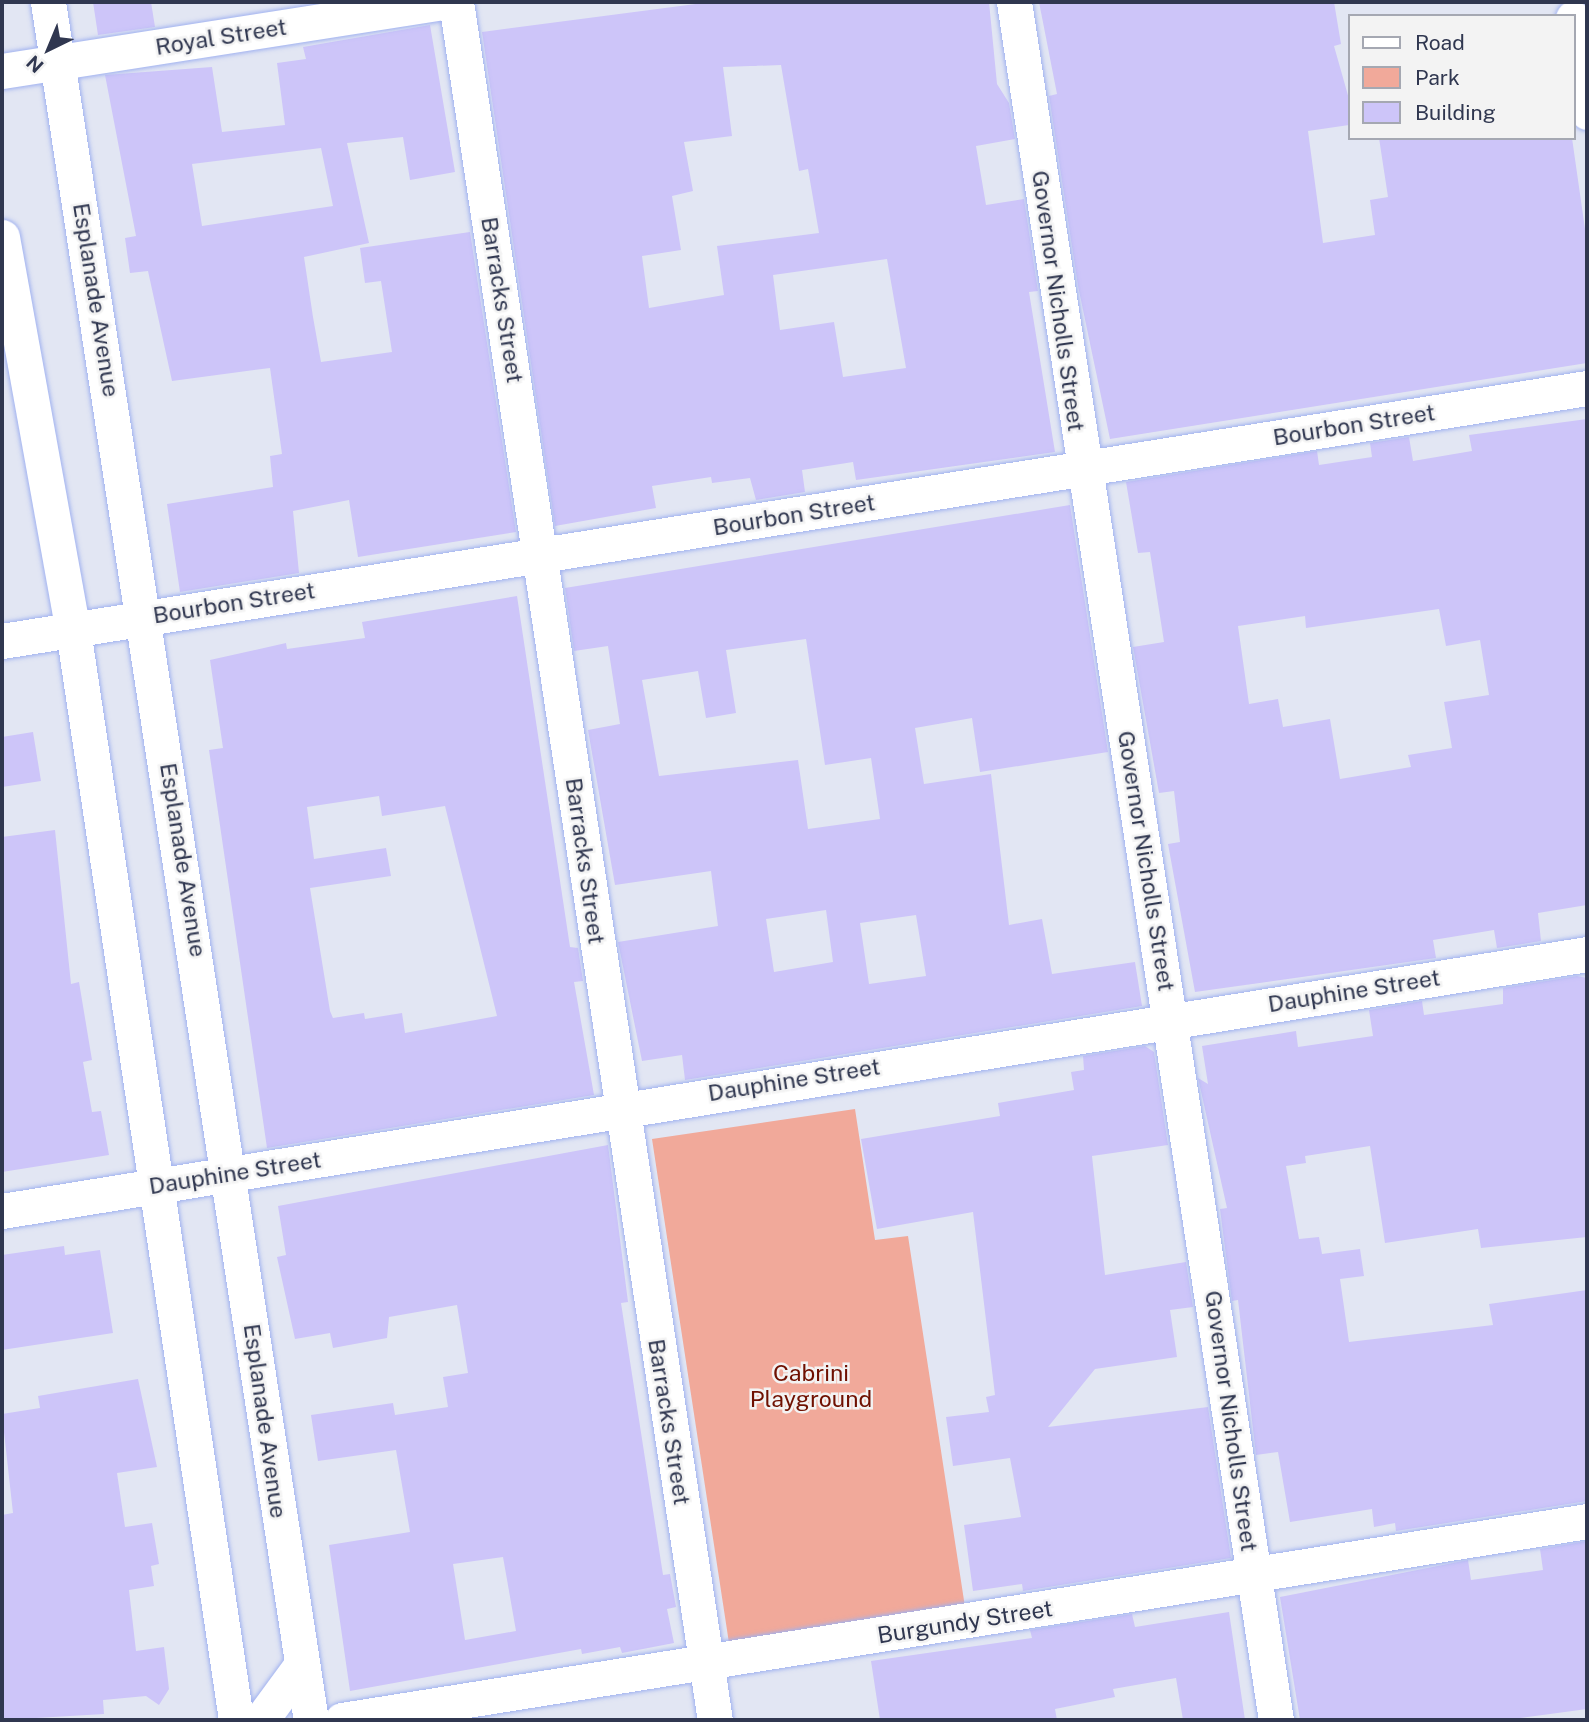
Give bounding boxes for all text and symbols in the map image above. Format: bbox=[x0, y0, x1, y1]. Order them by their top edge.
street label: Royal Street bbox=[153, 13, 289, 61]
north arrow bbox=[14, 14, 84, 84]
legend bbox=[1348, 14, 1575, 140]
text: Road bbox=[1415, 30, 1465, 55]
text: N bbox=[22, 51, 48, 77]
text: Park bbox=[1415, 65, 1460, 90]
text: Building bbox=[1415, 100, 1496, 125]
street label: Governor Nicholls Street bbox=[1026, 169, 1090, 433]
street label: Esplanade Avenue bbox=[67, 201, 125, 399]
street label: Barracks Street bbox=[475, 215, 529, 385]
street label: Bourbon Street bbox=[1271, 399, 1437, 451]
street label: Bourbon Street bbox=[711, 489, 877, 541]
street label: Bourbon Street bbox=[151, 577, 317, 629]
street label: Governor Nicholls Street bbox=[1112, 729, 1180, 993]
street label: Esplanade Avenue bbox=[154, 761, 212, 959]
street label: Barracks Street bbox=[560, 776, 610, 946]
street label: Dauphine Street bbox=[1266, 964, 1442, 1018]
street label: Dauphine Street bbox=[706, 1053, 882, 1107]
street label: Dauphine Street bbox=[147, 1146, 323, 1200]
street label: Governor Nicholls Street bbox=[1199, 1289, 1263, 1553]
street label: Esplanade Avenue bbox=[238, 1322, 292, 1520]
street label: Barracks Street bbox=[642, 1337, 696, 1507]
park label: Cabrini Playground bbox=[750, 1359, 872, 1413]
street label: Burgundy Street bbox=[875, 1595, 1055, 1649]

